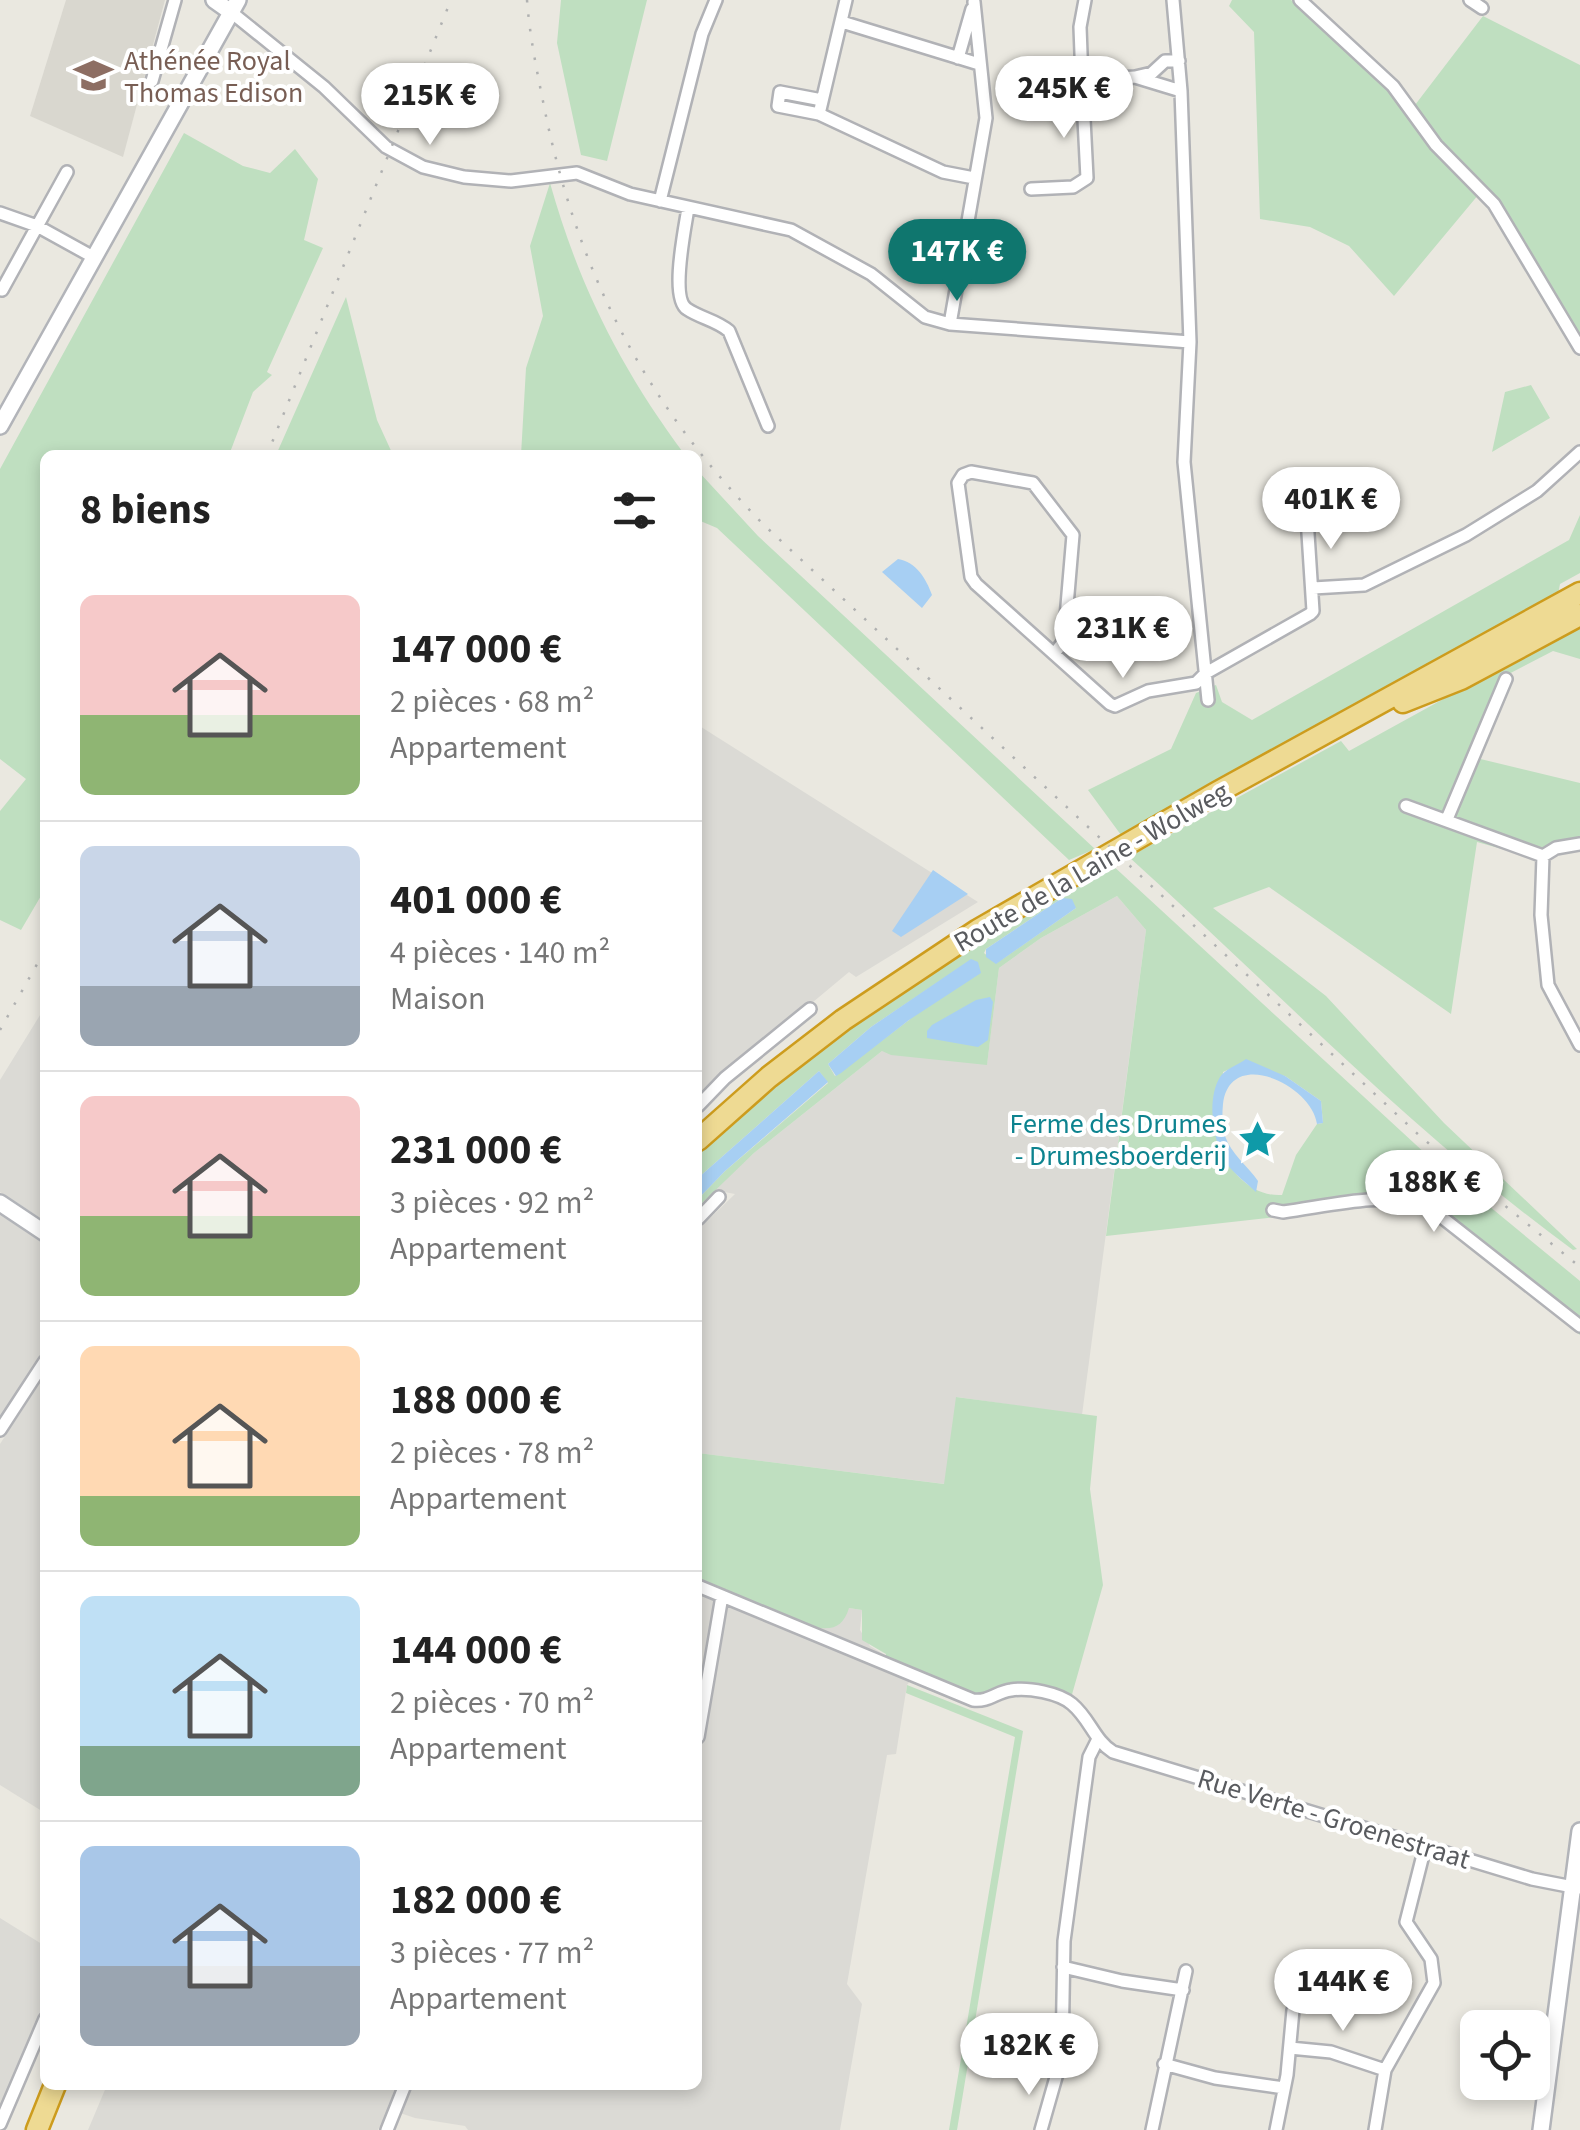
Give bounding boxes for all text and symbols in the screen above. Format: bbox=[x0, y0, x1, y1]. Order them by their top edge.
place label: Athénée Royal Thomas Edison bbox=[124, 41, 303, 113]
school or university icon: Athénée Royal Thomas Edison bbox=[73, 55, 115, 97]
pin: 245K € bbox=[983, 56, 1145, 141]
pin: 215K € bbox=[349, 63, 511, 148]
text: 245K € bbox=[1017, 65, 1111, 111]
text: 215K € bbox=[383, 72, 477, 118]
pin: 147K € bbox=[876, 219, 1038, 304]
text: 147K € bbox=[910, 228, 1004, 274]
pin: 401K € bbox=[1250, 467, 1412, 552]
text: 401K € bbox=[1284, 476, 1378, 522]
text: 8 biens bbox=[80, 480, 211, 540]
icon: filters bbox=[607, 483, 662, 538]
pin: 231K € bbox=[1042, 596, 1204, 681]
text: 231K € bbox=[1076, 605, 1170, 651]
text: 147 000 € bbox=[390, 619, 562, 679]
icon: home bbox=[160, 635, 280, 755]
text: 2 pièces · 68 m² bbox=[390, 679, 594, 725]
text: Appartement bbox=[390, 725, 567, 771]
street label: Route de la Laine - Wolweg bbox=[946, 771, 1237, 962]
text: 401 000 € bbox=[390, 870, 562, 930]
icon: home bbox=[160, 886, 280, 1006]
text: 4 pièces · 140 m² bbox=[390, 930, 610, 976]
text: Maison bbox=[390, 976, 486, 1022]
place label: Ferme des Drumes - Drumesboerderij bbox=[1009, 1104, 1227, 1176]
place icon: Ferme des Drumes - Drumesboerderij bbox=[1236, 1118, 1278, 1160]
text: 231 000 € bbox=[390, 1120, 562, 1180]
icon: home bbox=[160, 1136, 280, 1256]
pin: 188K € bbox=[1353, 1150, 1515, 1235]
text: 188K € bbox=[1387, 1159, 1481, 1205]
text: 3 pièces · 92 m² bbox=[390, 1180, 594, 1226]
text: Appartement bbox=[390, 1226, 567, 1272]
text: 188 000 € bbox=[390, 1370, 562, 1430]
icon: home bbox=[160, 1386, 280, 1506]
text: 2 pièces · 78 m² bbox=[390, 1430, 594, 1476]
text: Appartement bbox=[390, 1476, 567, 1522]
text: 144 000 € bbox=[390, 1620, 562, 1680]
icon: home bbox=[160, 1636, 280, 1756]
text: 2 pièces · 70 m² bbox=[390, 1680, 594, 1726]
text: Appartement bbox=[390, 1726, 567, 1772]
street label: Rue Verte - Groenestraat bbox=[1192, 1758, 1475, 1880]
text: 182 000 € bbox=[390, 1870, 562, 1930]
icon: home bbox=[160, 1886, 280, 2006]
text: 3 pièces · 77 m² bbox=[390, 1930, 594, 1976]
pin: 144K € bbox=[1262, 1949, 1424, 2034]
text: 144K € bbox=[1296, 1958, 1390, 2004]
text: Appartement bbox=[390, 1976, 567, 2022]
map controls bbox=[1460, 2010, 1550, 2100]
button: locate bbox=[1460, 2010, 1550, 2100]
pin: 182K € bbox=[948, 2013, 1110, 2098]
text: 182K € bbox=[982, 2022, 1076, 2068]

